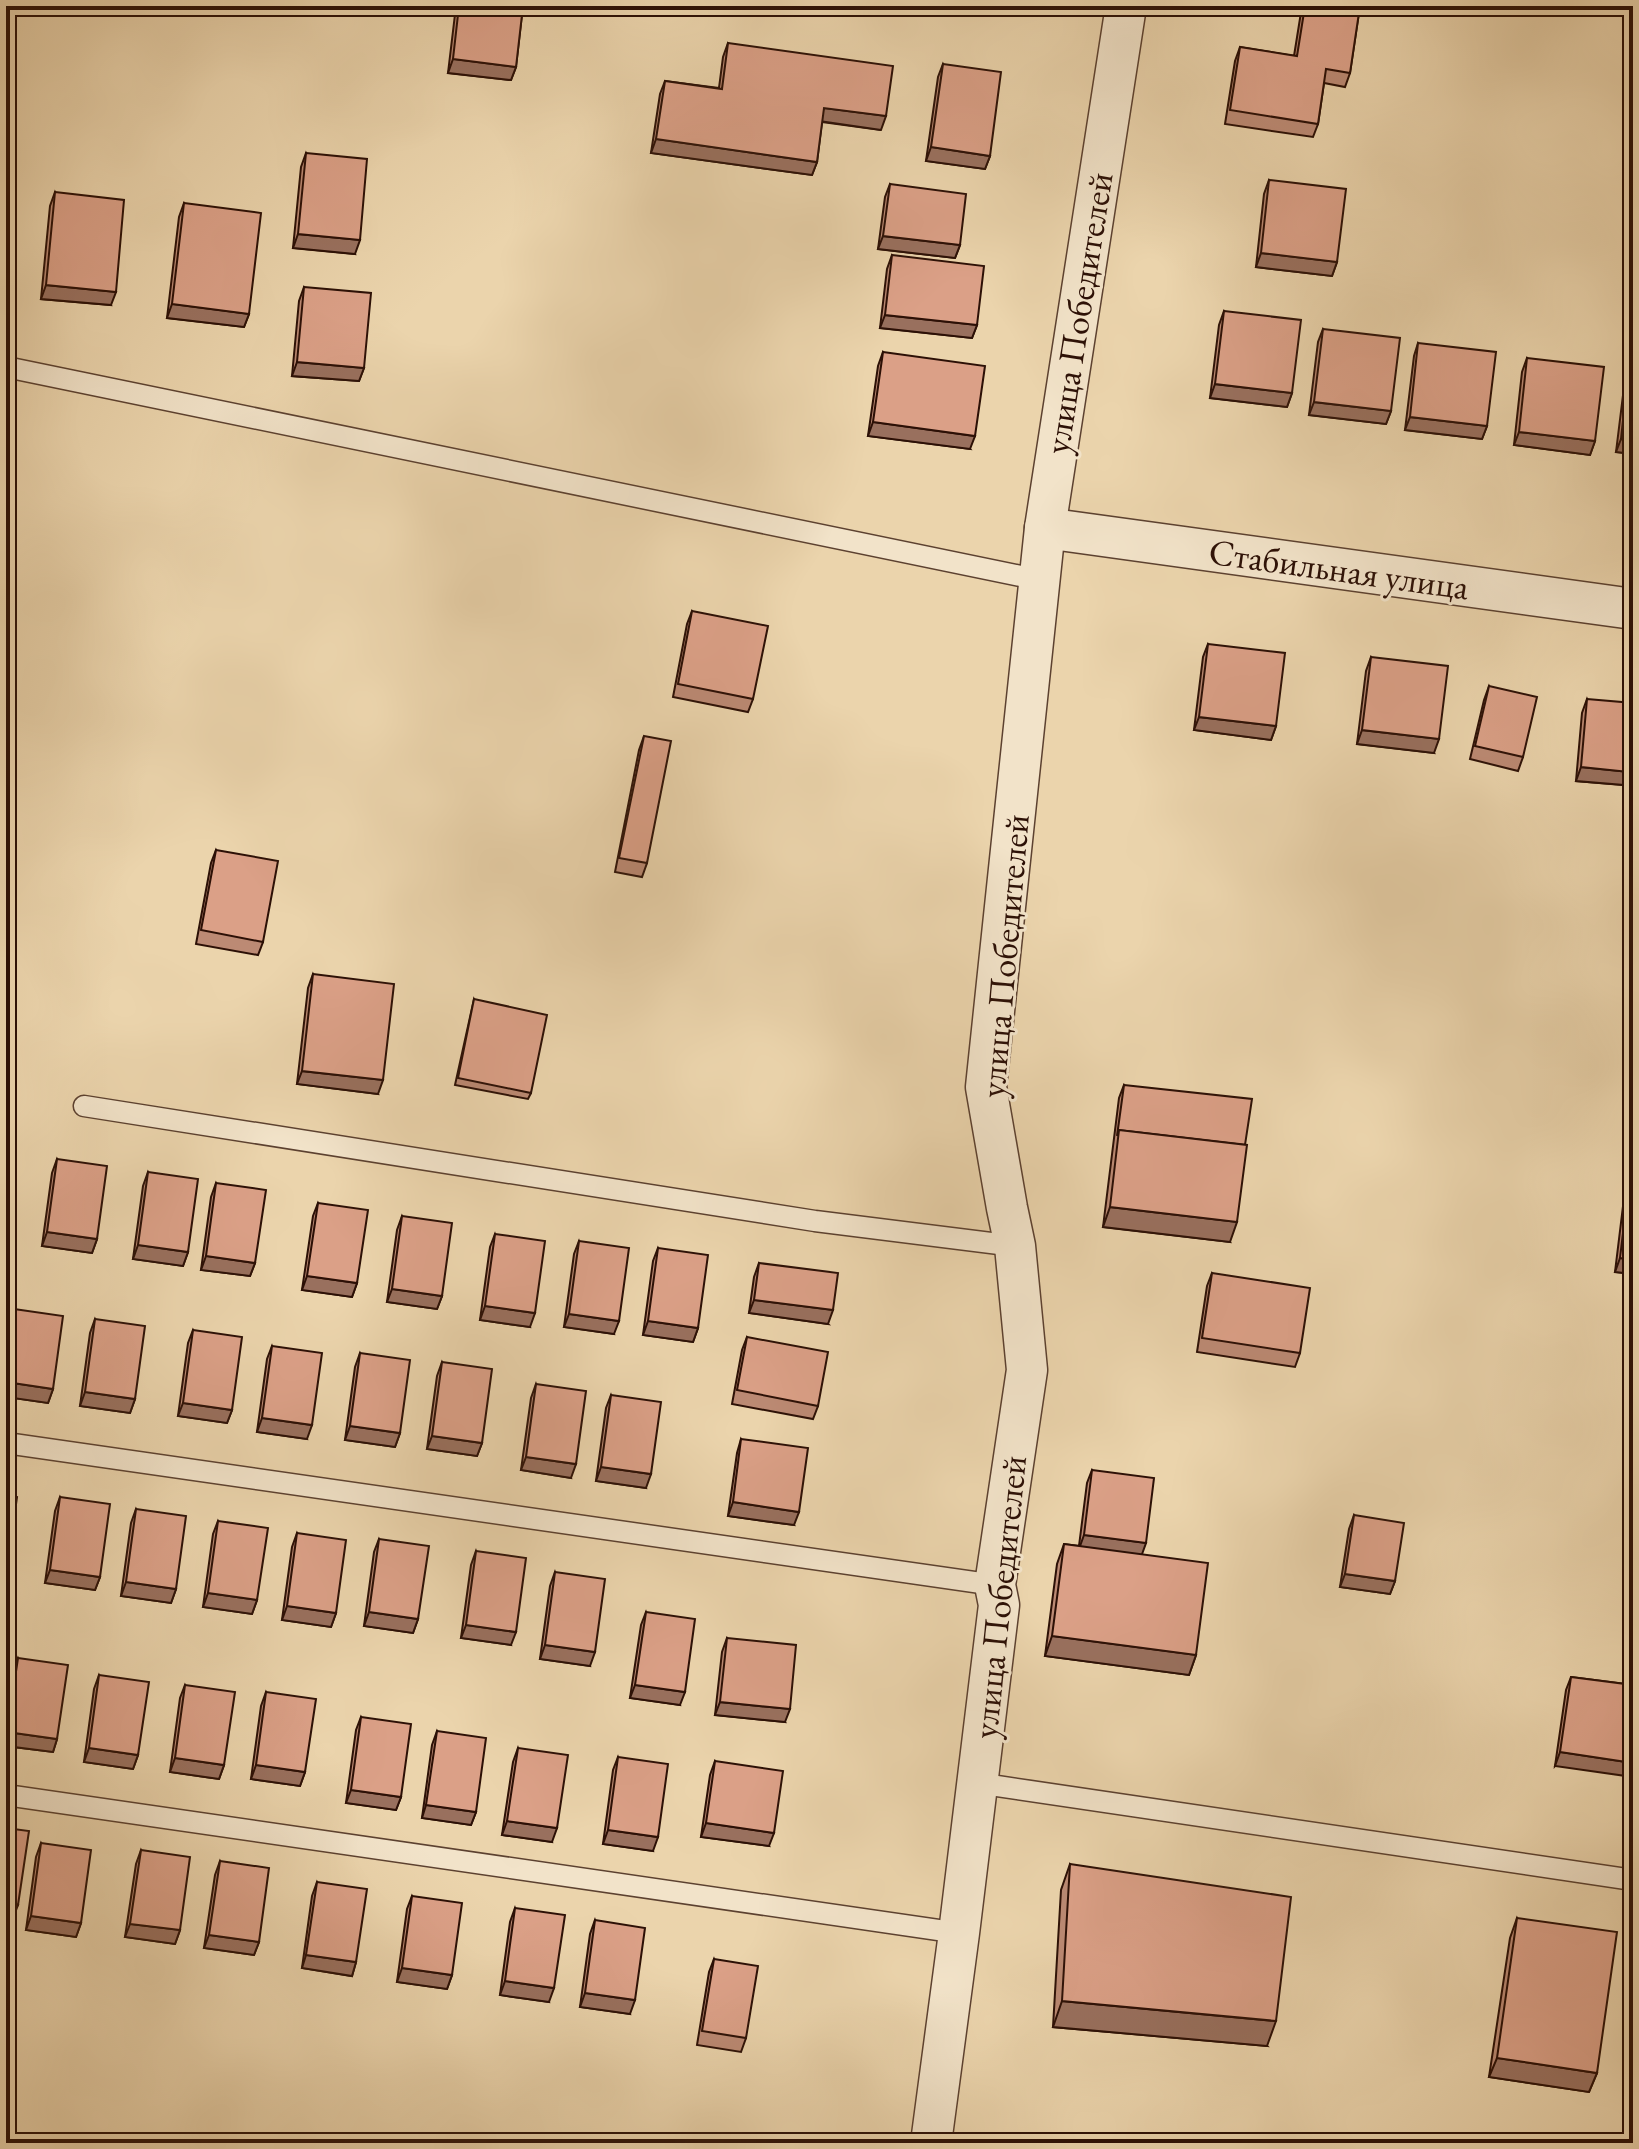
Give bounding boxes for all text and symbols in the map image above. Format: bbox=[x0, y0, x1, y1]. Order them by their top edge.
street label: улица Победителей bbox=[1033, 169, 1123, 457]
street label: Стабильная улица bbox=[1206, 527, 1473, 611]
street label: улица Победителей bbox=[968, 812, 1040, 1100]
street label: улица Победителей bbox=[961, 1453, 1037, 1741]

